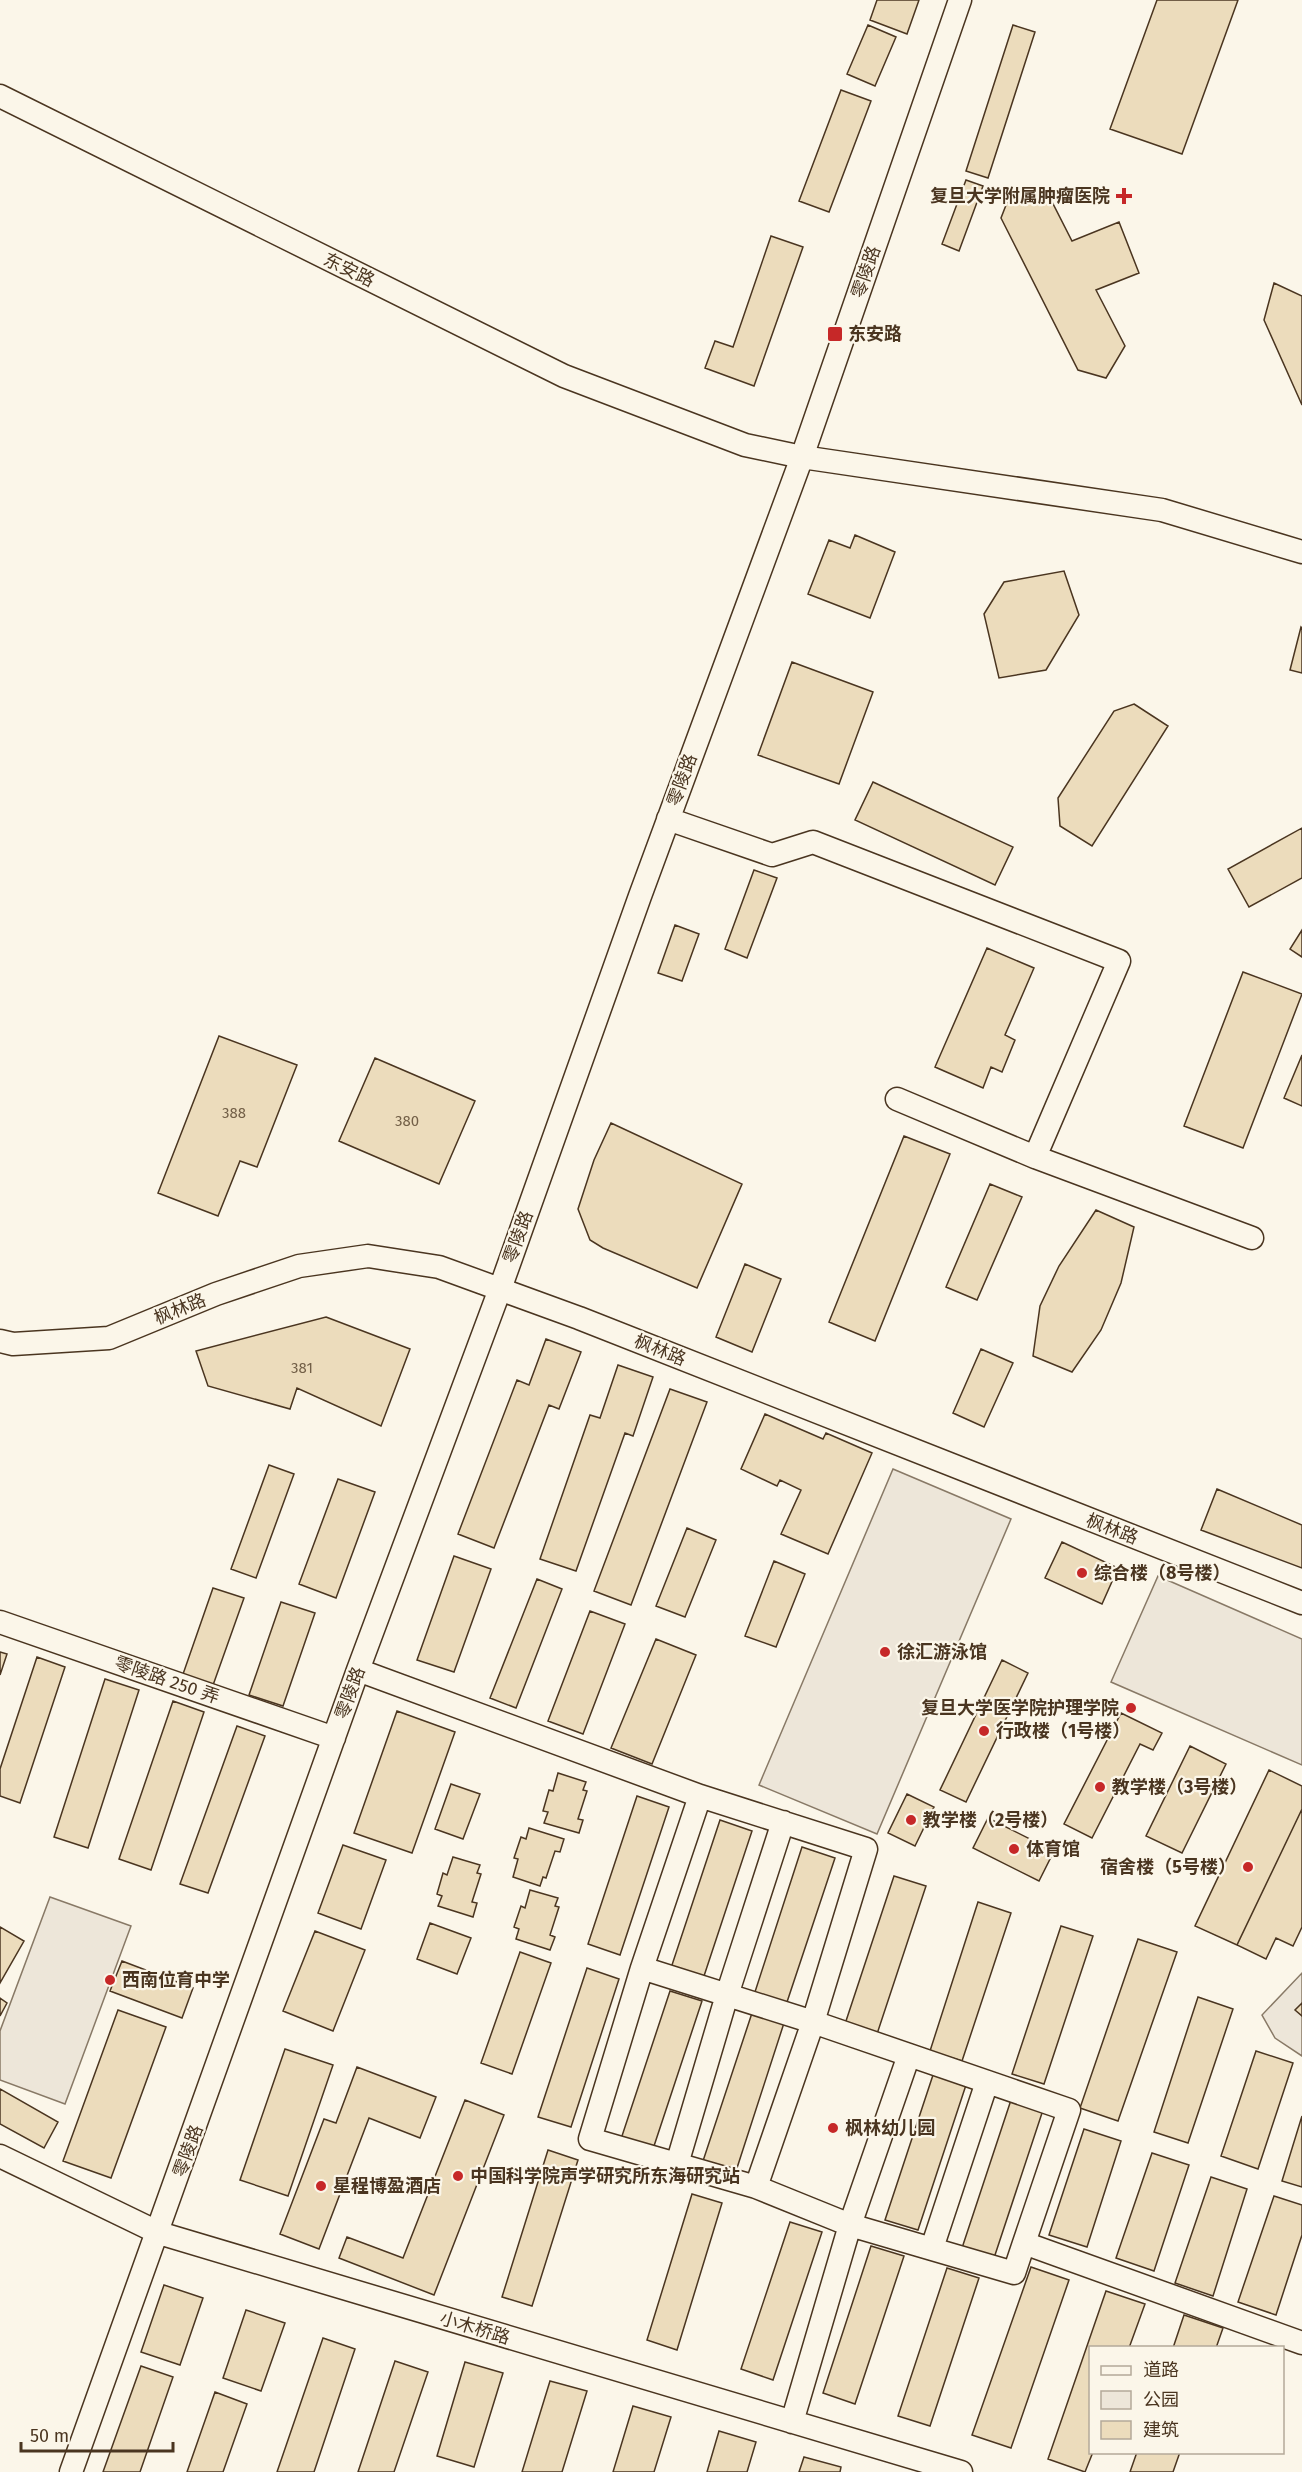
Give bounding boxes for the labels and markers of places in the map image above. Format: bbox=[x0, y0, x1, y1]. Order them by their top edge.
place label: 复旦大学附属肿瘤医院 bbox=[930, 185, 1110, 207]
marker: 复旦大学附属肿瘤医院 bbox=[1115, 187, 1133, 205]
place label: 东安路 bbox=[848, 323, 902, 345]
marker: 东安路 bbox=[826, 325, 844, 343]
place label: 综合楼（8号楼） bbox=[1094, 1562, 1230, 1584]
marker: 综合楼（8号楼） bbox=[1075, 1566, 1089, 1580]
place label: 徐汇游泳馆 bbox=[897, 1641, 987, 1663]
marker: 徐汇游泳馆 bbox=[878, 1645, 892, 1659]
place label: 复旦大学医学院护理学院 bbox=[921, 1697, 1119, 1719]
marker: 复旦大学医学院护理学院 bbox=[1124, 1701, 1138, 1715]
place label: 行政楼（1号楼） bbox=[996, 1720, 1130, 1742]
marker: 行政楼（1号楼） bbox=[977, 1724, 991, 1738]
place label: 教学楼（3号楼） bbox=[1112, 1776, 1247, 1798]
marker: 教学楼（3号楼） bbox=[1093, 1780, 1107, 1794]
place label: 教学楼（2号楼） bbox=[923, 1809, 1058, 1831]
marker: 教学楼（2号楼） bbox=[904, 1813, 918, 1827]
place label: 体育馆 bbox=[1026, 1838, 1080, 1860]
marker: 体育馆 bbox=[1007, 1842, 1021, 1856]
place label: 宿舍楼（5号楼） bbox=[1100, 1856, 1236, 1878]
marker: 宿舍楼（5号楼） bbox=[1241, 1860, 1255, 1874]
place label: 西南位育中学 bbox=[122, 1969, 230, 1991]
marker: 西南位育中学 bbox=[103, 1973, 117, 1987]
place label: 枫林幼儿园 bbox=[845, 2117, 935, 2139]
marker: 枫林幼儿园 bbox=[826, 2121, 840, 2135]
place label: 中国科学院声学研究所东海研究站 bbox=[470, 2165, 740, 2187]
marker: 中国科学院声学研究所东海研究站 bbox=[451, 2169, 465, 2183]
place label: 星程博盈酒店 bbox=[333, 2175, 441, 2197]
marker: 星程博盈酒店 bbox=[314, 2179, 328, 2193]

